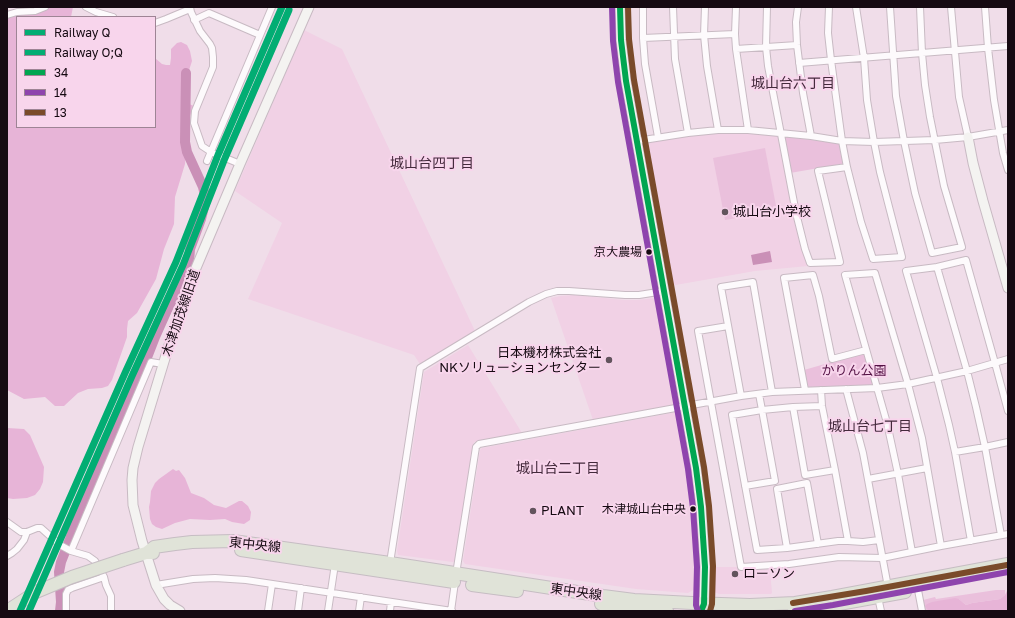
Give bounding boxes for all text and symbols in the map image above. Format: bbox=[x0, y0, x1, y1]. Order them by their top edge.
legend bbox=[16, 16, 156, 128]
text: Railway Q bbox=[54, 25, 110, 40]
text: Railway O;Q bbox=[54, 45, 123, 60]
text: 34 bbox=[54, 65, 68, 80]
district label: 城山台六丁目 bbox=[751, 76, 835, 92]
text: 14 bbox=[54, 85, 67, 100]
text: 13 bbox=[54, 105, 67, 120]
district label: 城山台四丁目 bbox=[390, 156, 474, 172]
place label: 城山台小学校 bbox=[733, 204, 811, 220]
marker: 城山台小学校 bbox=[720, 207, 730, 217]
place label: 京大農場 bbox=[594, 245, 642, 259]
marker: 京大農場 bbox=[644, 247, 654, 257]
street label: 木津加茂線旧道 bbox=[159, 267, 203, 359]
place label: 日本機材株式会社 NKソリューションセンター bbox=[439, 345, 601, 376]
marker: 日本機材株式会社 NKソリューションセンター bbox=[604, 355, 614, 365]
park label: かりん公園 bbox=[822, 363, 886, 379]
district label: 城山台七丁目 bbox=[828, 419, 912, 435]
district label: 城山台二丁目 bbox=[516, 461, 600, 477]
place label: 木津城山台中央 bbox=[602, 502, 686, 516]
place label: PLANT bbox=[541, 503, 584, 519]
marker: 木津城山台中央 bbox=[688, 504, 698, 514]
marker: PLANT bbox=[528, 506, 538, 516]
street label: 東中央線 bbox=[228, 535, 282, 555]
place label: ローソン bbox=[743, 566, 795, 582]
marker: ローソン bbox=[730, 569, 740, 579]
street label: 東中央線 bbox=[549, 581, 603, 603]

